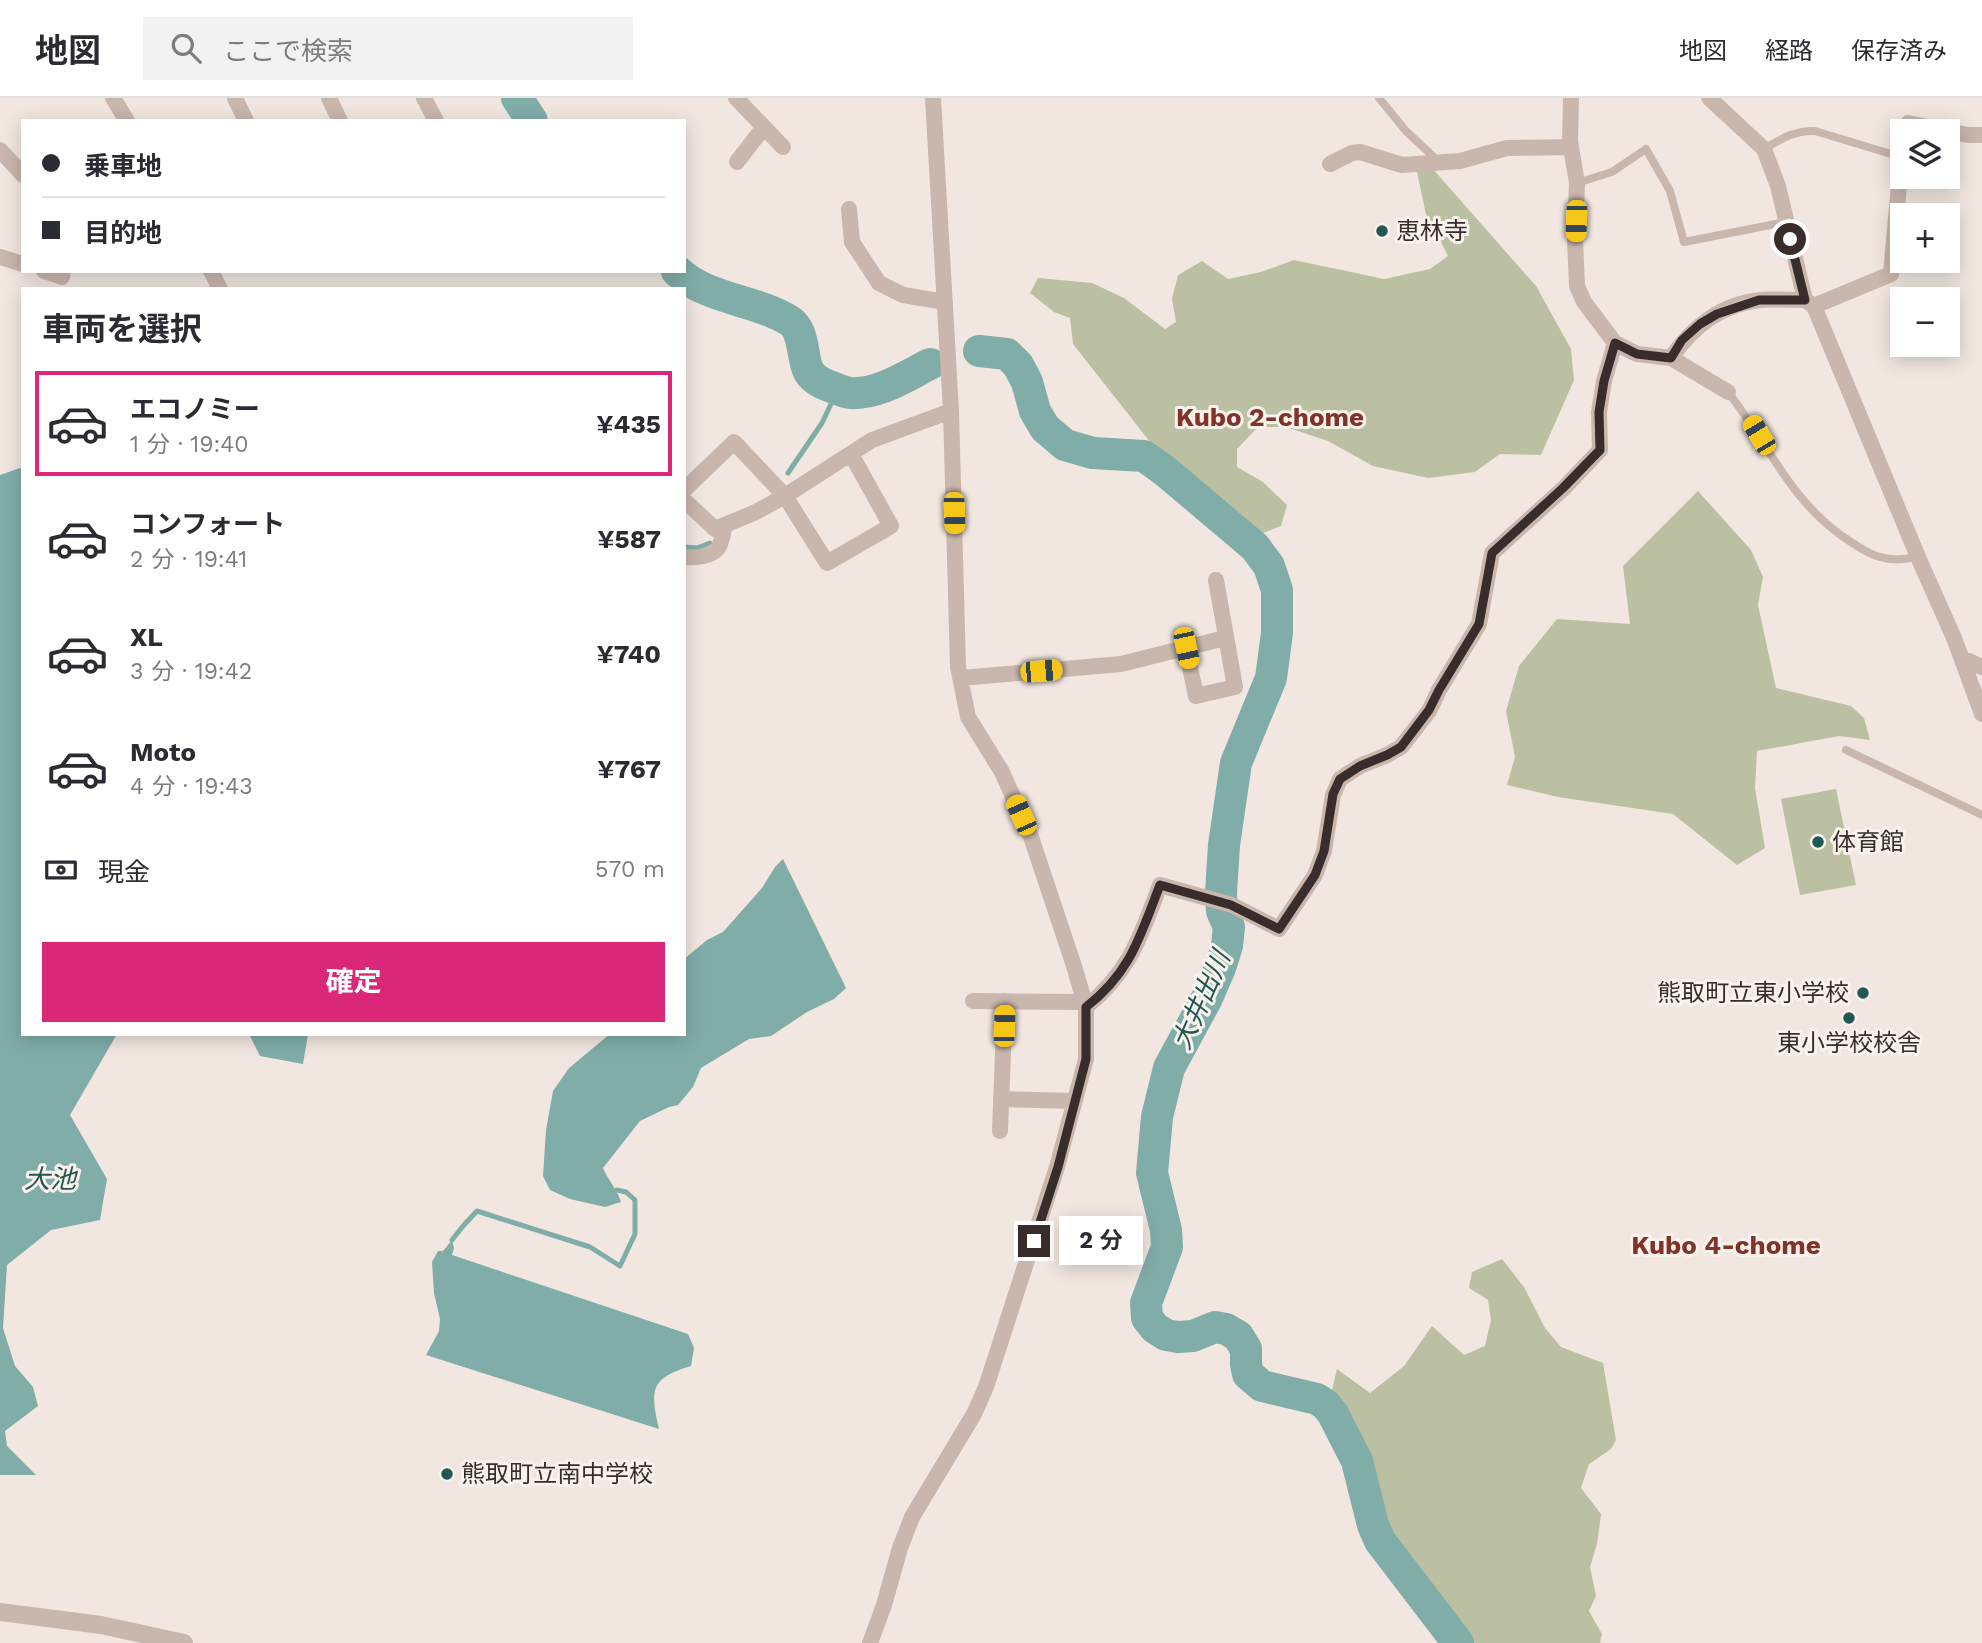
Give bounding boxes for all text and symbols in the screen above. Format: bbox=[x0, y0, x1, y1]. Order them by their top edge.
search box bbox=[143, 17, 633, 80]
icon: search bbox=[167, 29, 205, 67]
text: 地図 bbox=[35, 31, 101, 70]
text: ここで検索 bbox=[223, 36, 353, 66]
text: 地図 bbox=[1679, 37, 1727, 65]
text: 経路 bbox=[1765, 37, 1813, 65]
text: 保存済み bbox=[1851, 37, 1947, 65]
map controls bbox=[1890, 119, 1960, 357]
button: layers bbox=[1890, 119, 1960, 189]
text: 乗車地 bbox=[84, 151, 162, 181]
car bbox=[1565, 200, 1588, 242]
button: + bbox=[1890, 203, 1960, 273]
place label: 恵林寺 bbox=[1396, 217, 1468, 245]
text: 目的地 bbox=[84, 218, 162, 248]
marker: 恵林寺 bbox=[1374, 223, 1390, 239]
route start bbox=[1774, 223, 1806, 255]
button: − bbox=[1890, 287, 1960, 357]
text: 車両を選択 bbox=[42, 310, 202, 348]
icon: car bbox=[46, 392, 109, 455]
text: エコノミー bbox=[130, 394, 260, 424]
district label: Kubo 2-chome bbox=[1176, 402, 1364, 432]
text: ¥435 bbox=[596, 409, 661, 439]
car bbox=[1740, 412, 1779, 458]
text: 1 分 · 19:40 bbox=[130, 431, 249, 458]
car bbox=[943, 492, 966, 534]
icon: car bbox=[46, 507, 109, 570]
text: コンフォート bbox=[130, 509, 285, 539]
text: ¥587 bbox=[597, 524, 661, 554]
text: 2 分 · 19:41 bbox=[130, 546, 247, 573]
icon: car bbox=[46, 622, 109, 685]
text: XL bbox=[130, 622, 163, 652]
car bbox=[1172, 625, 1201, 671]
text: ¥740 bbox=[597, 639, 661, 669]
text: 3 分 · 19:42 bbox=[130, 658, 252, 685]
car bbox=[1020, 659, 1063, 683]
icon: car bbox=[46, 737, 109, 800]
text: Moto bbox=[130, 737, 196, 767]
text: ¥767 bbox=[597, 754, 661, 784]
text: 4 分 · 19:43 bbox=[130, 773, 253, 800]
car bbox=[1003, 792, 1040, 838]
place label: 体育館 bbox=[1832, 828, 1904, 856]
marker: 体育館 bbox=[1810, 834, 1826, 850]
icon: cash bbox=[42, 851, 80, 889]
text: 570 m bbox=[595, 856, 665, 883]
text: 現金 bbox=[98, 857, 150, 887]
button: 確定 bbox=[42, 942, 665, 1022]
water label: 大井出川 bbox=[1166, 944, 1237, 1054]
place label: 熊取町立東小学校 bbox=[1657, 979, 1849, 1007]
marker: 熊取町立東小学校 bbox=[1855, 985, 1871, 1001]
car bbox=[993, 1005, 1016, 1047]
marker: 東小学校校舎 bbox=[1841, 1010, 1857, 1026]
place label: 東小学校校舎 bbox=[1777, 1029, 1921, 1057]
water label: 大池 bbox=[24, 1164, 79, 1194]
callout: 2 分 bbox=[1058, 1216, 1142, 1266]
route end bbox=[1018, 1225, 1050, 1257]
text: 2 分 bbox=[1079, 1227, 1123, 1254]
district label: Kubo 4-chome bbox=[1631, 1230, 1821, 1260]
place label: 熊取町立南中学校 bbox=[461, 1460, 653, 1488]
marker: 熊取町立南中学校 bbox=[439, 1466, 455, 1482]

